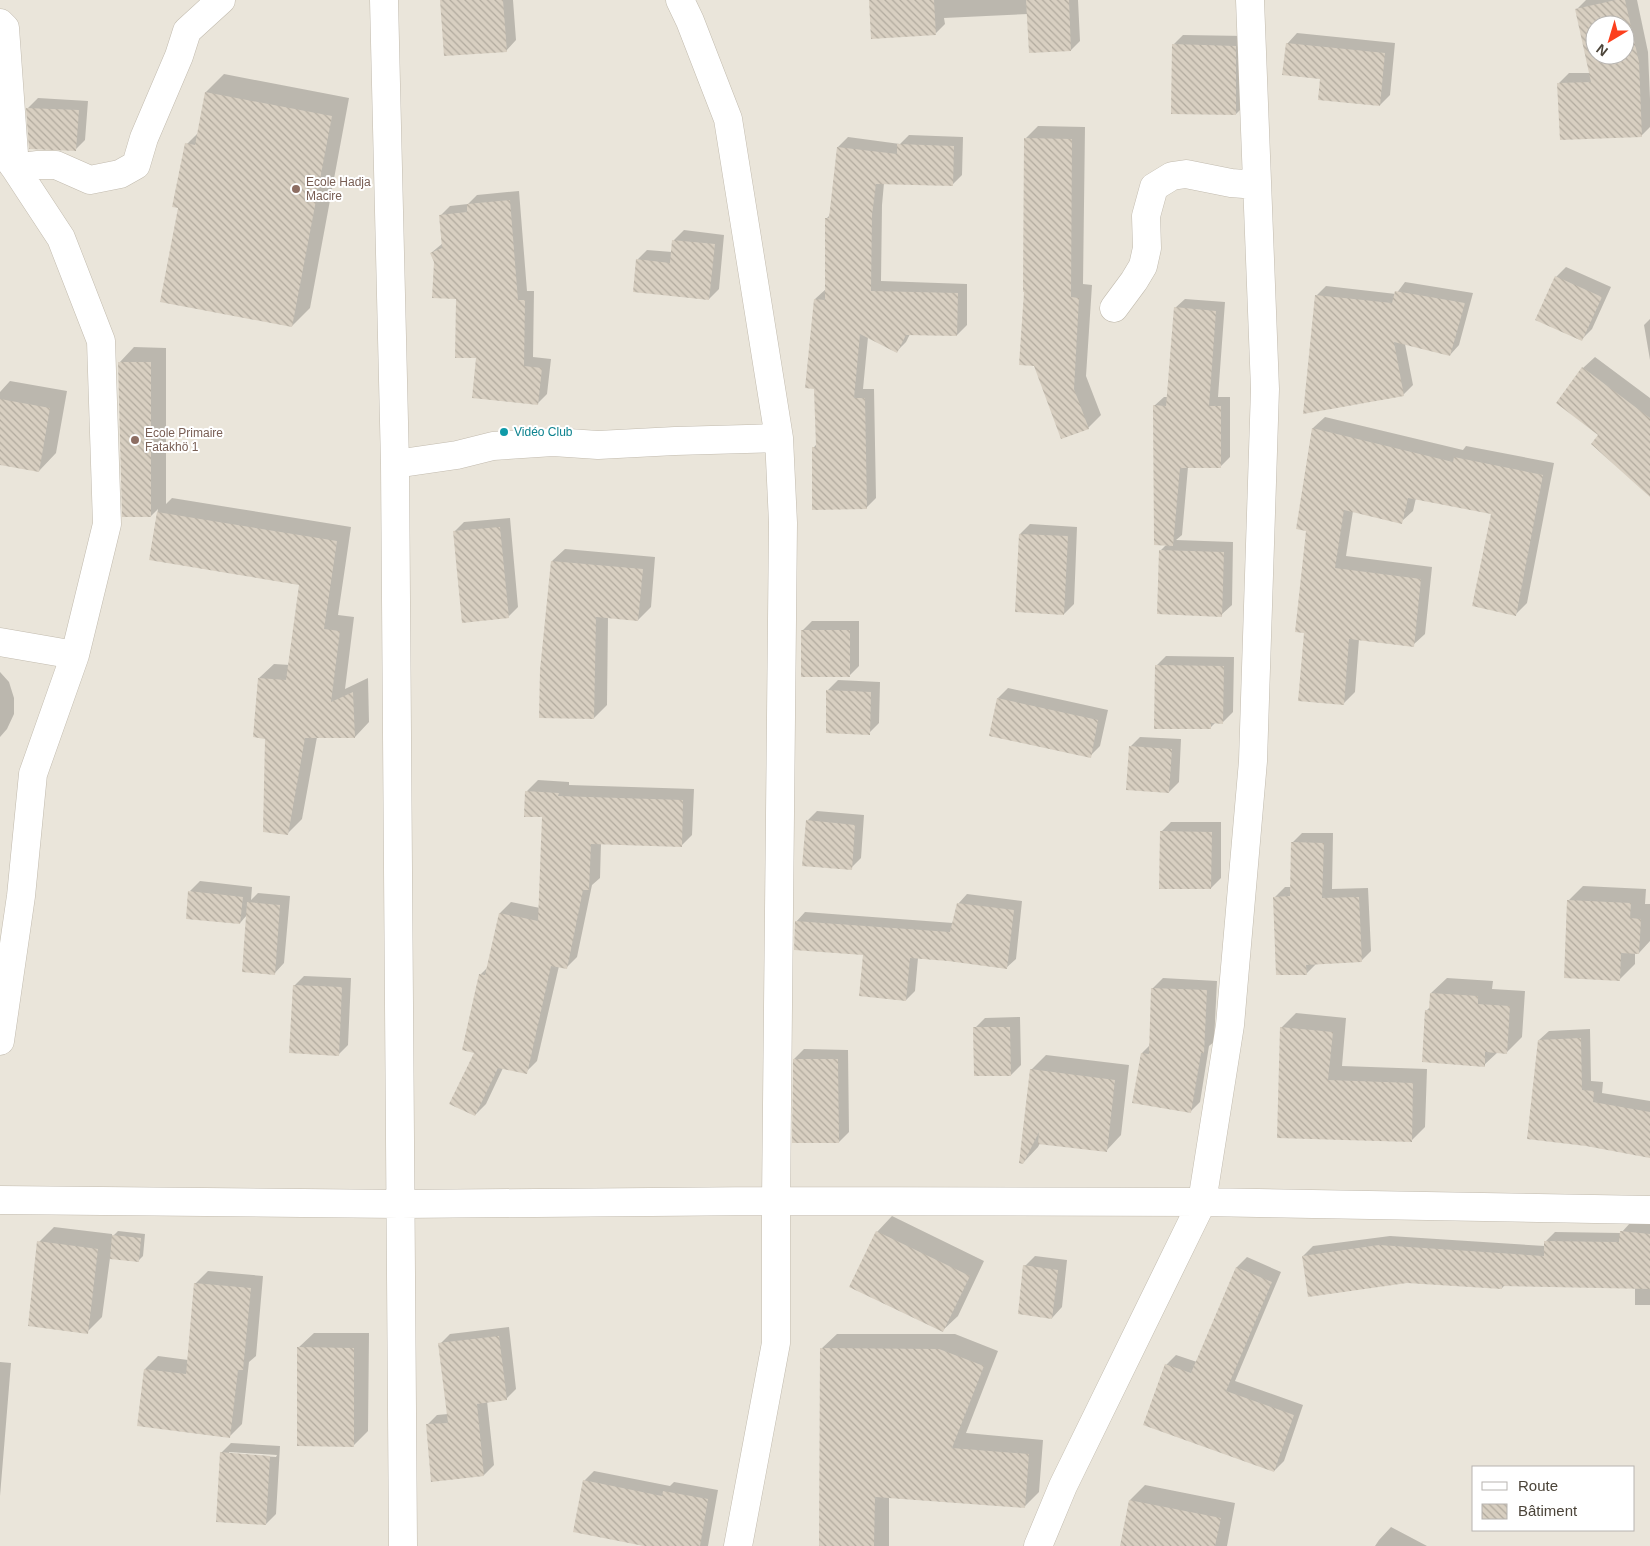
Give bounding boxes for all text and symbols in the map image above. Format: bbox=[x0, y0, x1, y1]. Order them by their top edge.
north arrow bbox=[1585, 15, 1635, 65]
text: N bbox=[1593, 41, 1611, 60]
place label: Ecole Hadja Macire bbox=[306, 175, 371, 203]
marker: Ecole Hadja Macire bbox=[290, 183, 302, 195]
place label: Vidéo Club bbox=[514, 425, 573, 439]
place label: Ecole Primaire Fatakhö 1 bbox=[145, 426, 223, 454]
marker: Vidéo Club bbox=[498, 426, 510, 438]
marker: Ecole Primaire Fatakhö 1 bbox=[129, 434, 141, 446]
legend bbox=[1472, 1466, 1635, 1531]
text: Route bbox=[1518, 1477, 1558, 1494]
text: Bâtiment bbox=[1518, 1502, 1578, 1519]

